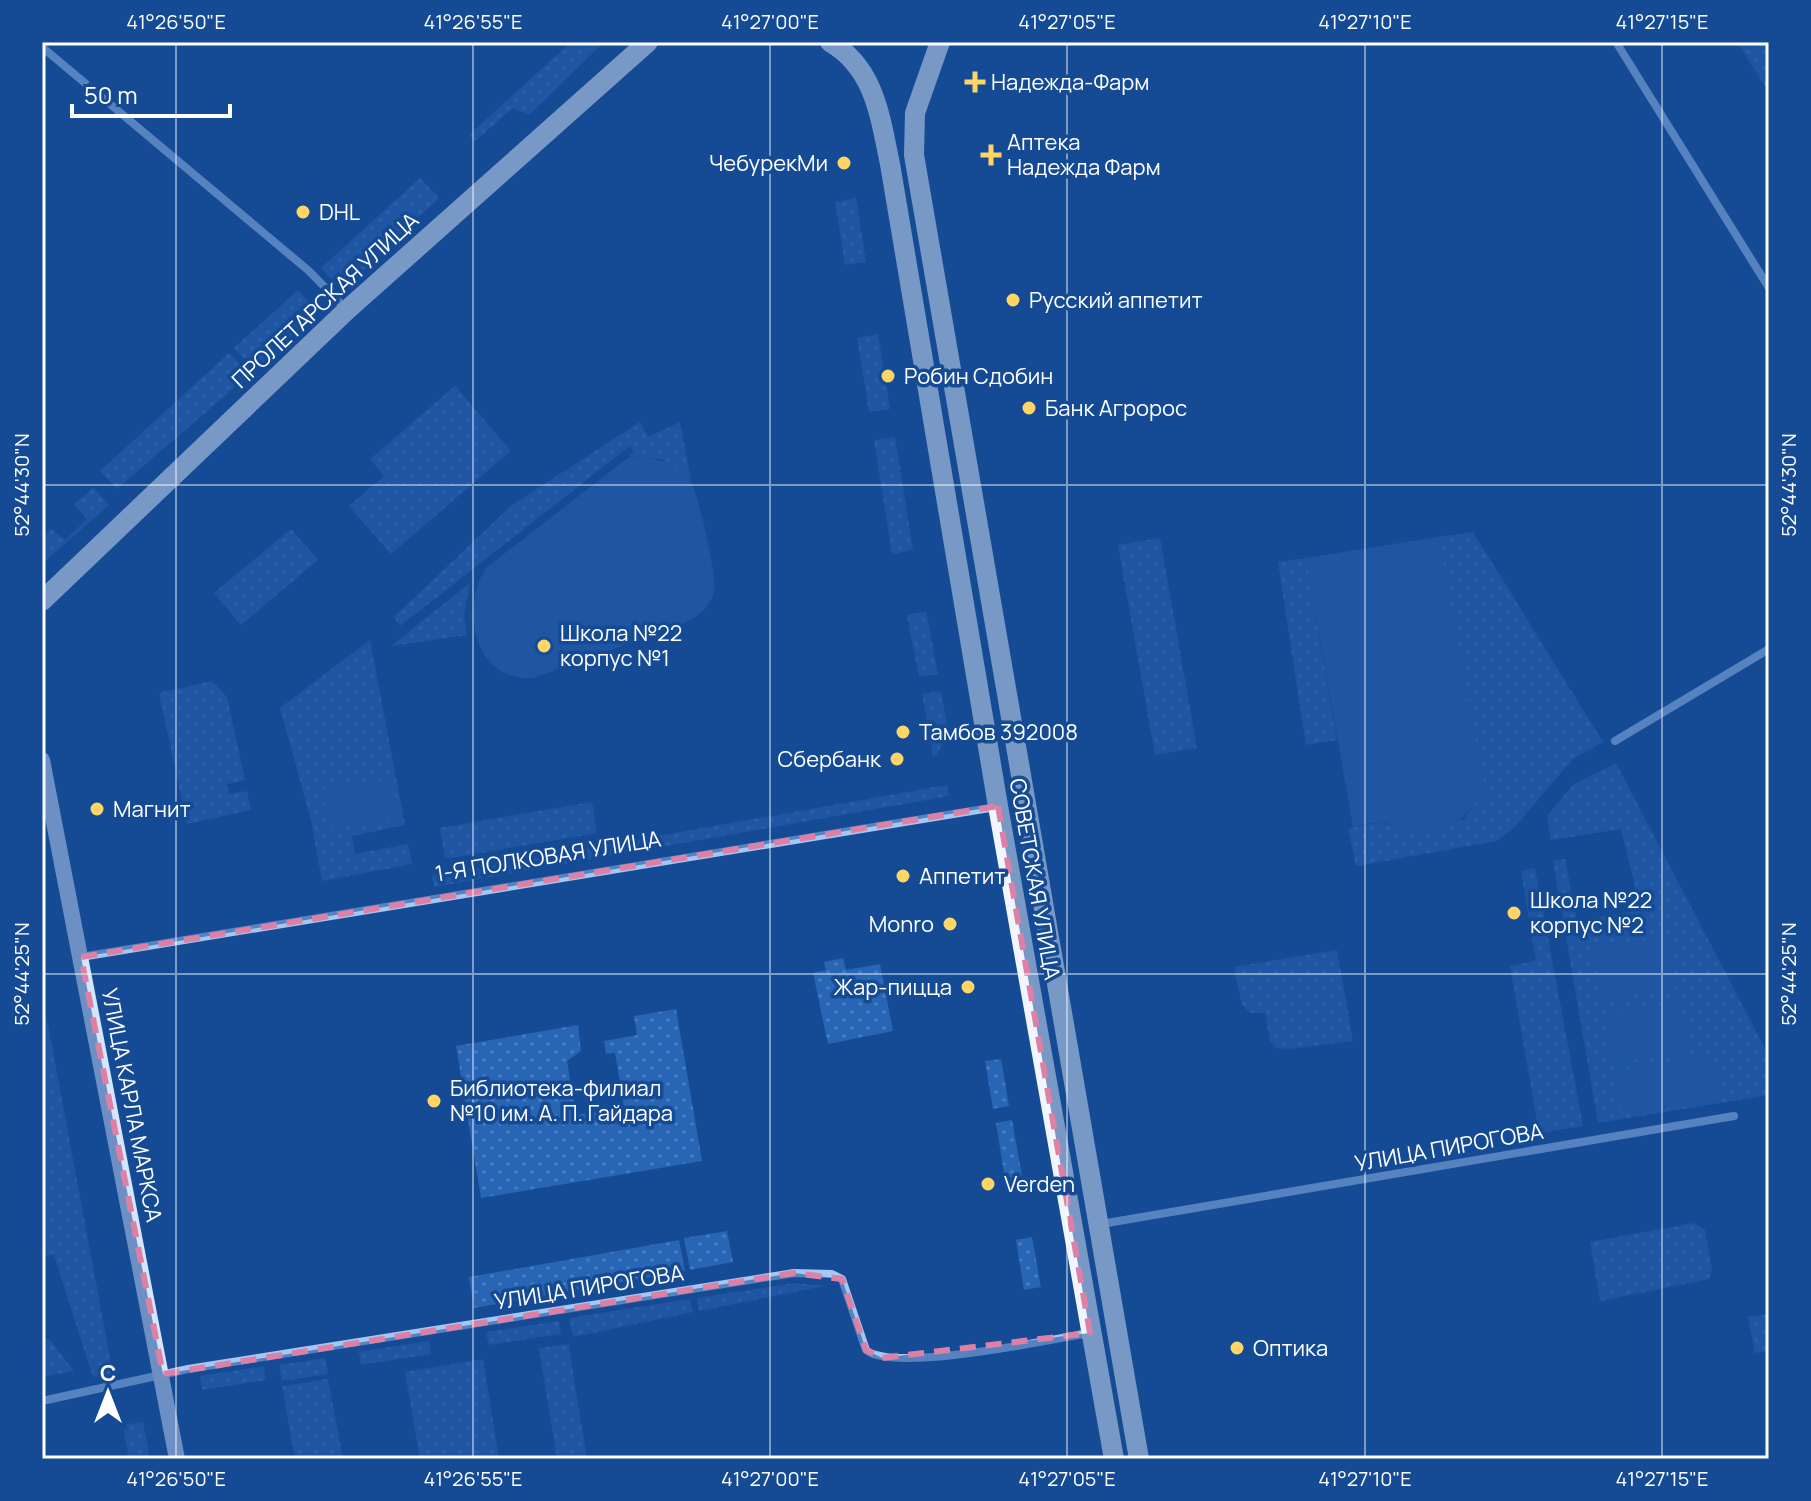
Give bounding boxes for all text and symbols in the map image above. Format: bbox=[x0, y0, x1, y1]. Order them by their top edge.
text: 41°26'50"E bbox=[126, 8, 226, 35]
text: 41°26'55"E bbox=[423, 8, 523, 35]
text: 41°27'00"E bbox=[721, 8, 819, 35]
text: 41°27'05"E bbox=[1018, 8, 1116, 35]
text: 41°27'10"E bbox=[1318, 8, 1412, 35]
text: 41°27'15"E bbox=[1616, 8, 1708, 35]
place label: Надежда-Фарм bbox=[991, 67, 1150, 97]
scale bar bbox=[72, 68, 230, 118]
marker: Надежда-Фарм bbox=[966, 73, 984, 91]
text: 50 m bbox=[84, 78, 138, 111]
place label: Аптека Надежда Фарм bbox=[1007, 127, 1161, 182]
marker: Аптека Надежда Фарм bbox=[982, 146, 1000, 164]
place label: ЧебурекМи bbox=[709, 148, 828, 178]
marker: ЧебурекМи bbox=[835, 154, 853, 172]
place label: DHL bbox=[319, 197, 360, 227]
marker: DHL bbox=[294, 203, 312, 221]
street label: ПРОЛЕТАРСКАЯ УЛИЦА bbox=[225, 205, 425, 395]
place label: Русский аппетит bbox=[1029, 285, 1203, 315]
marker: Русский аппетит bbox=[1004, 291, 1022, 309]
place label: Робин Сдобин bbox=[904, 361, 1053, 391]
marker: Робин Сдобин bbox=[879, 367, 897, 385]
place label: Банк Агророс bbox=[1045, 393, 1187, 423]
marker: Банк Агророс bbox=[1020, 399, 1038, 417]
text: 52°44'30"N bbox=[8, 433, 35, 537]
text: 52°44'30"N bbox=[1775, 433, 1802, 537]
place label: Школа №22 корпус №1 bbox=[560, 618, 682, 673]
marker: Школа №22 корпус №1 bbox=[535, 637, 553, 655]
place label: Тамбов 392008 bbox=[919, 717, 1078, 747]
marker: Тамбов 392008 bbox=[894, 723, 912, 741]
place label: Сбербанк bbox=[778, 744, 882, 774]
marker: Сбербанк bbox=[888, 750, 906, 768]
street label: СОВЕТСКАЯ УЛИЦА bbox=[1003, 776, 1068, 982]
place label: Магнит bbox=[113, 794, 191, 824]
marker: Магнит bbox=[88, 800, 106, 818]
street label: 1-Я ПОЛКОВАЯ УЛИЦА bbox=[433, 823, 663, 889]
place label: Аппетит bbox=[919, 861, 1006, 891]
marker: Аппетит bbox=[894, 867, 912, 885]
place label: Школа №22 корпус №2 bbox=[1530, 885, 1652, 940]
marker: Школа №22 корпус №2 bbox=[1505, 904, 1523, 922]
place label: Monro bbox=[869, 909, 934, 939]
marker: Monro bbox=[941, 915, 959, 933]
text: 52°44'25"N bbox=[8, 922, 35, 1026]
text: 52°44'25"N bbox=[1775, 922, 1802, 1026]
place label: Жар-пицца bbox=[833, 972, 952, 1002]
marker: Жар-пицца bbox=[959, 978, 977, 996]
street label: УЛИЦА КАРЛА МАРКСА bbox=[95, 986, 169, 1225]
place label: Библиотека-филиал №10 им. А. П. Гайдара bbox=[450, 1073, 673, 1128]
marker: Библиотека-филиал №10 им. А. П. Гайдара bbox=[425, 1092, 443, 1110]
street label: УЛИЦА ПИРОГОВА bbox=[1352, 1116, 1546, 1178]
place label: Verden bbox=[1004, 1169, 1075, 1199]
marker: Verden bbox=[979, 1175, 997, 1193]
street label: УЛИЦА ПИРОГОВА bbox=[492, 1257, 686, 1317]
place label: Оптика bbox=[1253, 1333, 1328, 1363]
marker: Оптика bbox=[1228, 1339, 1246, 1357]
north arrow bbox=[68, 1353, 148, 1433]
text: С bbox=[100, 1358, 116, 1388]
text: 41°26'50"E bbox=[126, 1465, 226, 1492]
text: 41°26'55"E bbox=[423, 1465, 523, 1492]
text: 41°27'00"E bbox=[721, 1465, 819, 1492]
text: 41°27'05"E bbox=[1018, 1465, 1116, 1492]
text: 41°27'10"E bbox=[1318, 1465, 1412, 1492]
text: 41°27'15"E bbox=[1616, 1465, 1708, 1492]

